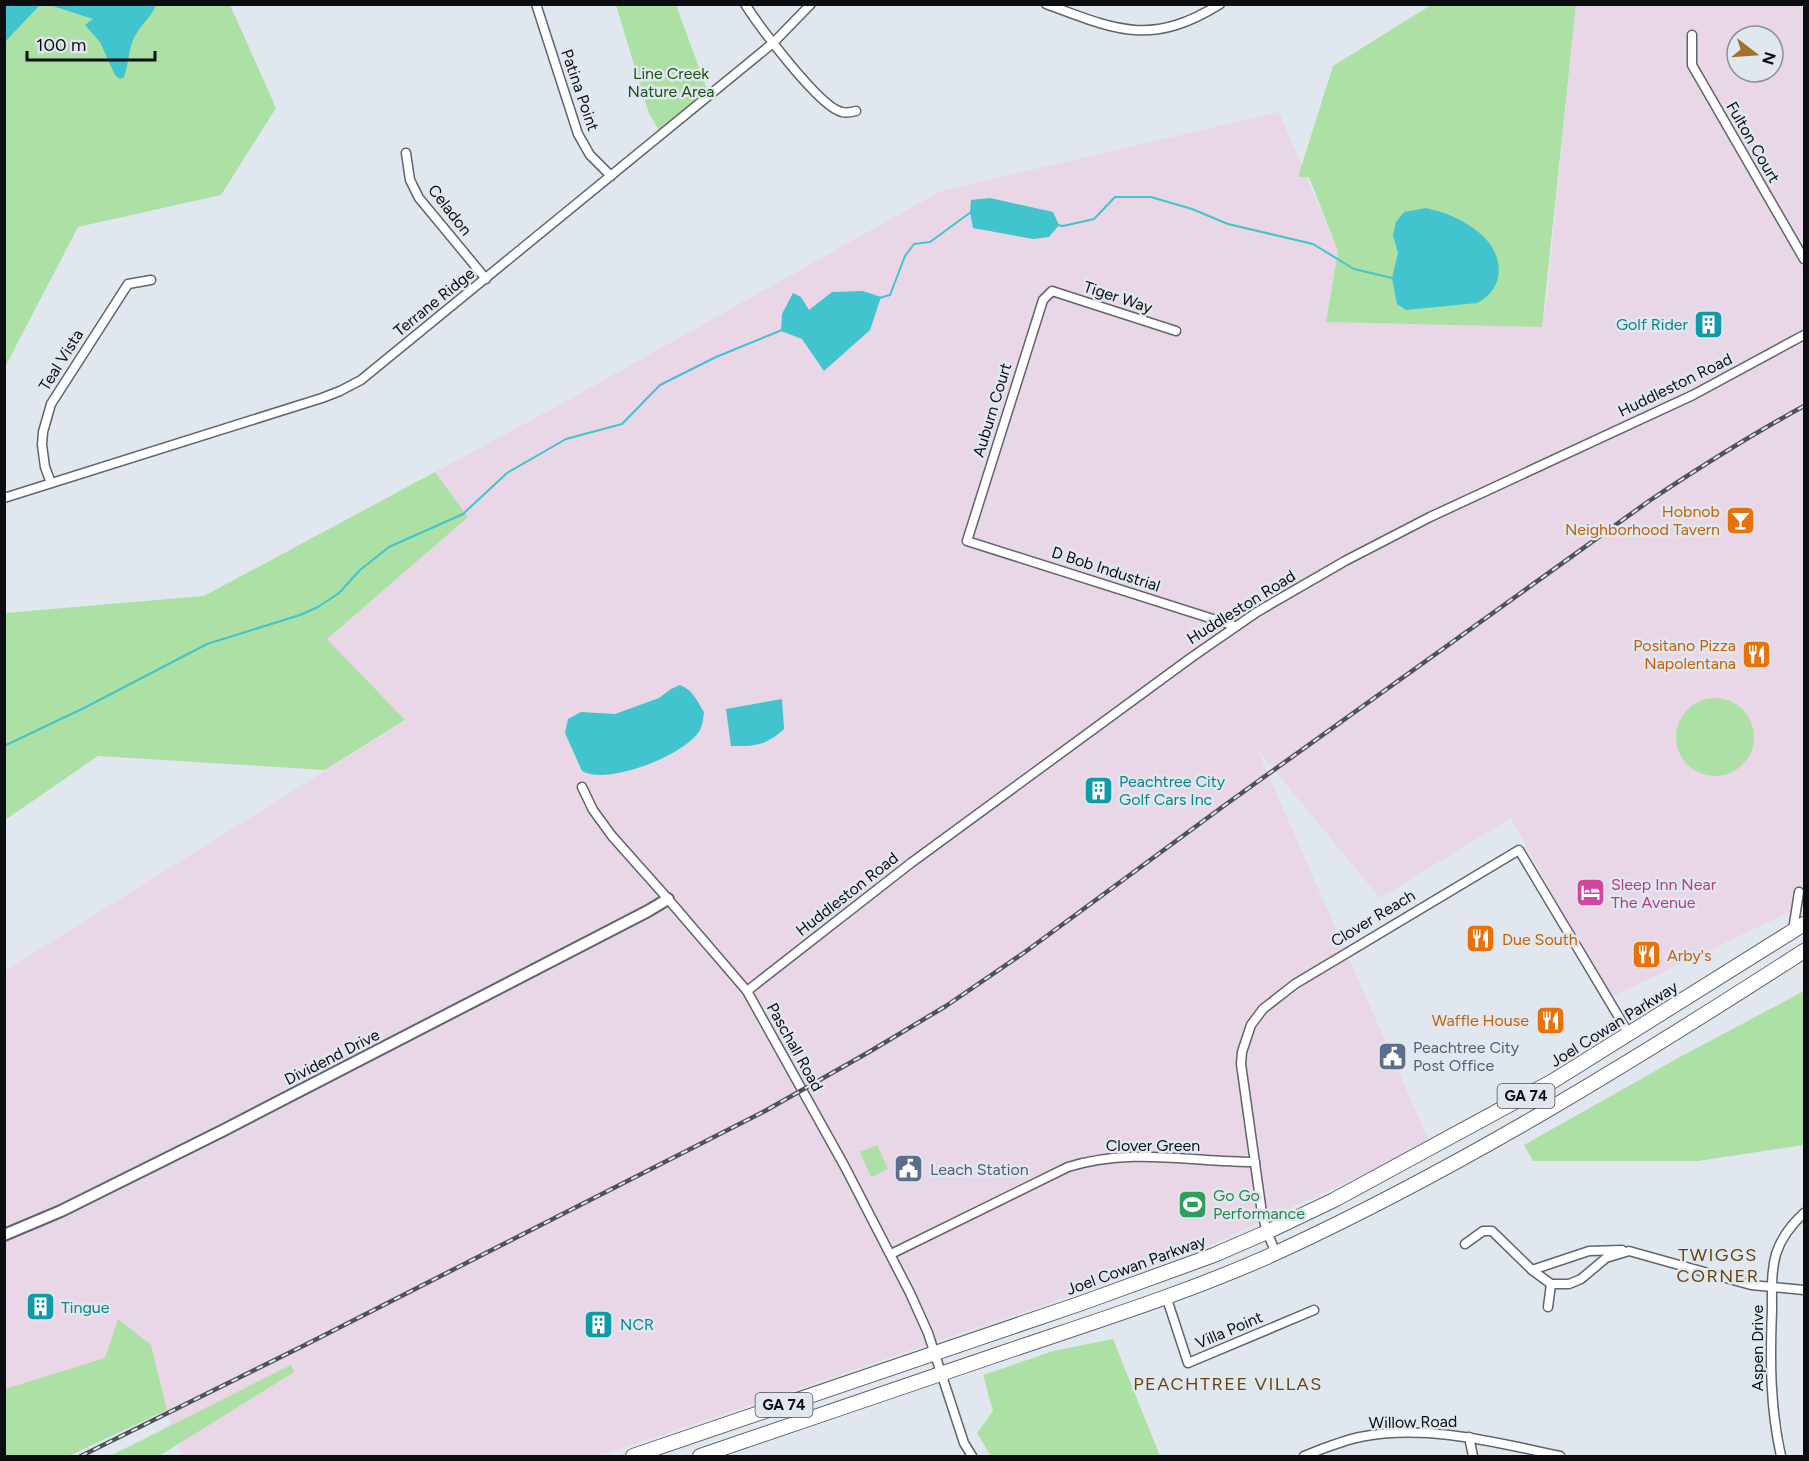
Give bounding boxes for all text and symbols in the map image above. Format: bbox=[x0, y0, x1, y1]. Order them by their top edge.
scale bar bbox=[27, 24, 154, 62]
north arrow bbox=[1725, 24, 1785, 84]
text: 100 m bbox=[36, 34, 86, 56]
street label: Patina Point bbox=[557, 47, 603, 133]
text: N bbox=[1758, 50, 1780, 67]
park label: Line Creek Nature Area bbox=[628, 64, 714, 101]
street label: Fulton Court bbox=[1722, 98, 1784, 186]
street label: Celadon bbox=[424, 181, 476, 239]
street label: Terrane Ridge bbox=[390, 263, 478, 340]
street label: Tiger Way bbox=[1081, 277, 1155, 317]
building icon: Golf Rider bbox=[1693, 308, 1725, 340]
place label: Golf Rider bbox=[1616, 315, 1689, 334]
street label: Teal Vista bbox=[35, 326, 87, 394]
street label: Huddleston Road bbox=[1615, 349, 1735, 421]
street label: Auburn Court bbox=[969, 361, 1015, 459]
place label: Hobnob Neighborhood Tavern bbox=[1565, 502, 1720, 539]
bar icon: Hobnob Neighborhood Tavern bbox=[1725, 504, 1757, 536]
street label: D Bob Industrial bbox=[1049, 542, 1163, 596]
street label: Huddleston Road bbox=[1183, 566, 1299, 648]
place label: Positano Pizza Napolentana bbox=[1633, 636, 1736, 673]
restaurant icon: Positano Pizza Napolentana bbox=[1741, 638, 1773, 670]
place label: Peachtree City Golf Cars Inc bbox=[1119, 772, 1226, 809]
building icon: Peachtree City Golf Cars Inc bbox=[1082, 774, 1114, 806]
street label: Huddleston Road bbox=[792, 848, 902, 940]
place label: Sleep Inn Near The Avenue bbox=[1611, 875, 1717, 912]
hotel icon: Sleep Inn Near The Avenue bbox=[1574, 877, 1606, 909]
street label: Clover Reach bbox=[1327, 885, 1419, 951]
restaurant icon: Due South bbox=[1465, 923, 1497, 955]
place label: Due South bbox=[1502, 930, 1578, 949]
restaurant icon: Arby's bbox=[1630, 939, 1662, 971]
place label: Arby's bbox=[1667, 946, 1711, 965]
street label: Joel Cowan Parkway bbox=[1547, 977, 1682, 1071]
street label: Paschall Road bbox=[763, 999, 827, 1095]
restaurant icon: Waffle House bbox=[1534, 1004, 1566, 1036]
place label: Waffle House bbox=[1432, 1011, 1529, 1030]
street label: Dividend Drive bbox=[281, 1025, 383, 1089]
place label: Peachtree City Post Office bbox=[1413, 1038, 1520, 1075]
public building icon: Peachtree City Post Office bbox=[1376, 1040, 1408, 1072]
road number: GA 74 bbox=[1498, 1084, 1555, 1108]
street label: Clover Green bbox=[1106, 1136, 1200, 1155]
public building icon: Leach Station bbox=[893, 1153, 925, 1185]
place label: Leach Station bbox=[930, 1160, 1029, 1179]
place label: Go Go Performance bbox=[1213, 1186, 1305, 1223]
sports icon: Go Go Performance bbox=[1176, 1188, 1208, 1220]
street label: Joel Cowan Parkway bbox=[1064, 1231, 1209, 1299]
district label: TWIGGS CORNER bbox=[1676, 1244, 1760, 1287]
building icon: Tingue bbox=[24, 1291, 56, 1323]
place label: Tingue bbox=[61, 1298, 110, 1317]
street label: Aspen Drive bbox=[1748, 1305, 1767, 1391]
street label: Villa Point bbox=[1193, 1307, 1265, 1353]
building icon: NCR bbox=[583, 1308, 615, 1340]
place label: NCR bbox=[620, 1315, 654, 1334]
district label: PEACHTREE VILLAS bbox=[1133, 1373, 1323, 1395]
road number: GA 74 bbox=[756, 1393, 812, 1417]
street label: Willow Road bbox=[1369, 1412, 1457, 1432]

